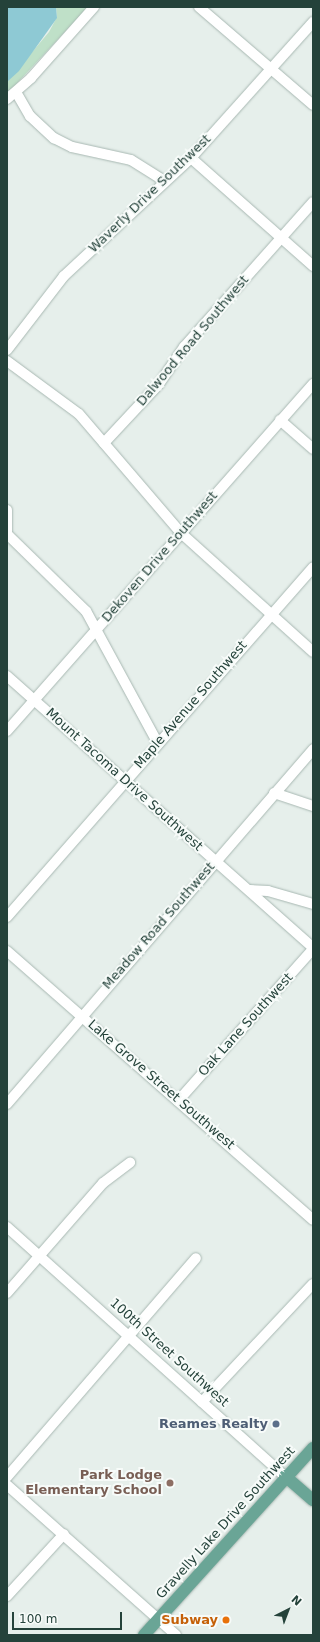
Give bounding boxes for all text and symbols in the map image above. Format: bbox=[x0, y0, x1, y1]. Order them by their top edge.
street label: Waverly Drive Southwest bbox=[86, 132, 214, 256]
street label: Dalwood Road Southwest bbox=[134, 273, 252, 409]
street label: Dekoven Drive Southwest bbox=[99, 488, 221, 626]
street label: Maple Avenue Southwest bbox=[131, 638, 251, 772]
street label: Mount Tacoma Drive Southwest bbox=[42, 705, 206, 855]
street label: Meadow Road Southwest bbox=[100, 859, 218, 993]
street label: Oak Lane Southwest bbox=[195, 970, 297, 1080]
street label: Lake Grove Street Southwest bbox=[84, 1017, 238, 1153]
street label: 100th Street Southwest bbox=[106, 1296, 232, 1410]
place label: Reames Realty bbox=[159, 1416, 268, 1432]
marker: Reames Realty bbox=[271, 1419, 281, 1429]
street label: Gravelly Lake Drive Southwest bbox=[153, 1444, 299, 1602]
place label: Park Lodge Elementary School bbox=[25, 1468, 162, 1499]
marker: Park Lodge Elementary School bbox=[165, 1478, 175, 1488]
north arrow bbox=[268, 1590, 308, 1630]
text: N bbox=[289, 1593, 304, 1609]
scale bar bbox=[14, 1604, 124, 1630]
text: 100 m bbox=[19, 1612, 57, 1626]
place label: Subway bbox=[161, 1612, 218, 1628]
marker: Subway bbox=[221, 1615, 231, 1625]

